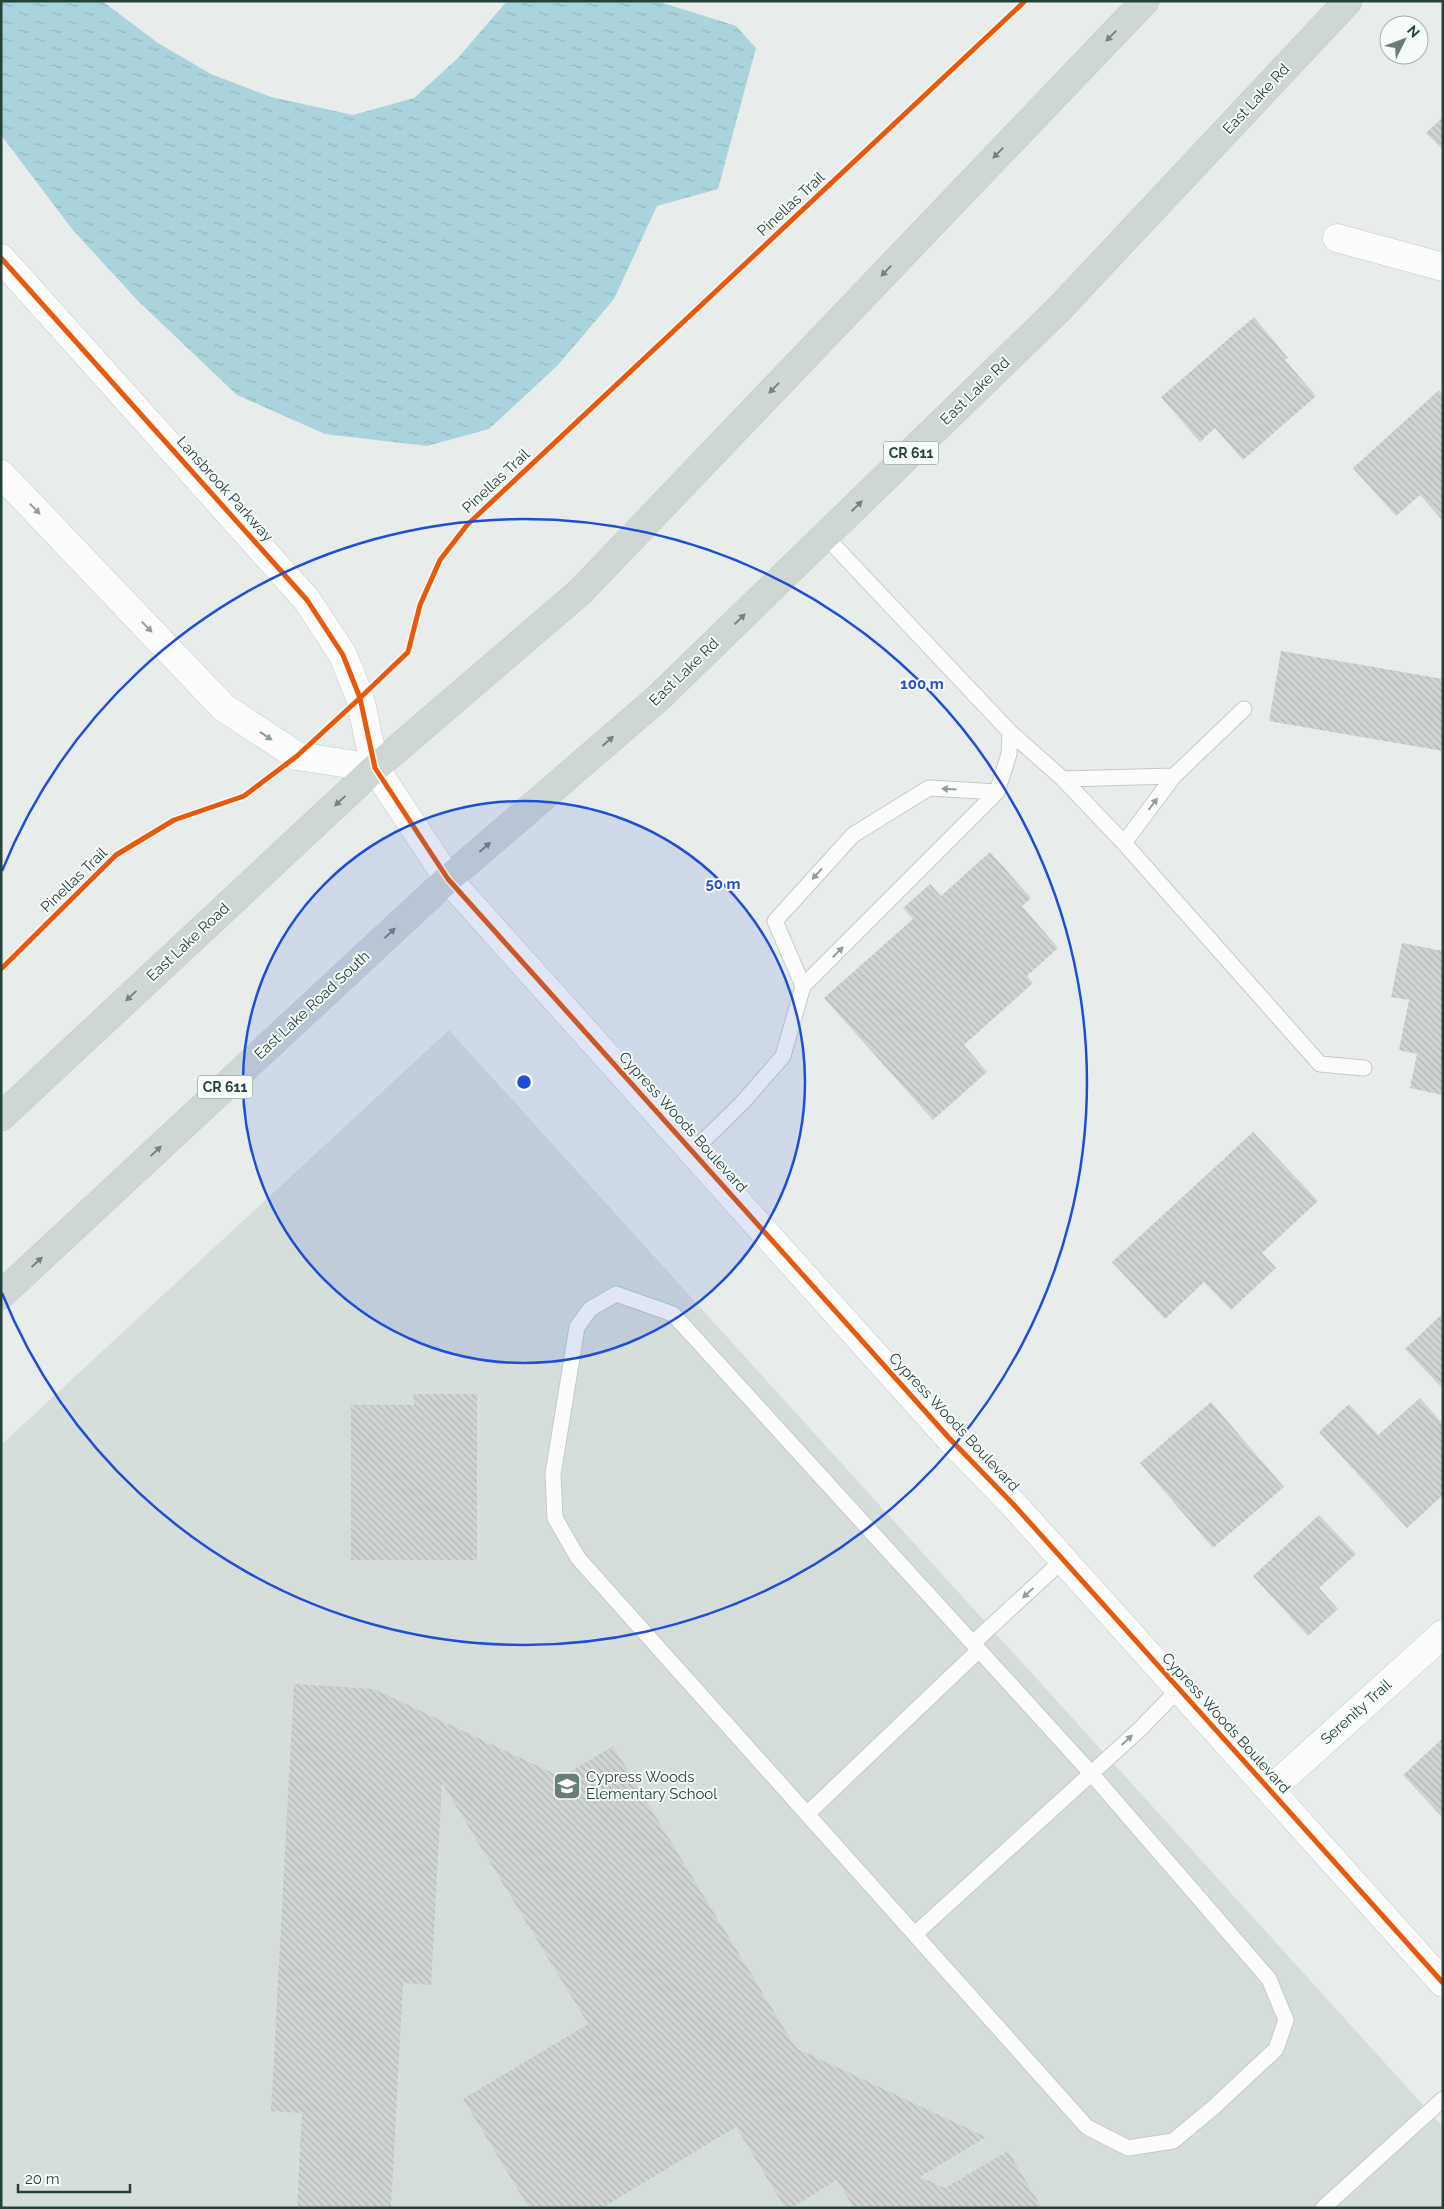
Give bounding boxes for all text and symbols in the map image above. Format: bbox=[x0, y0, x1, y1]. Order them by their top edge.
north arrow bbox=[1379, 15, 1429, 65]
text: N bbox=[1404, 22, 1423, 41]
one-way arrow bbox=[1105, 30, 1117, 42]
street label: East Lake Rd bbox=[1219, 60, 1293, 138]
one-way arrow bbox=[992, 147, 1004, 159]
street label: Pinellas Trail bbox=[754, 168, 829, 240]
one-way arrow bbox=[880, 264, 892, 276]
street label: East Lake Rd bbox=[937, 353, 1013, 429]
one-way arrow bbox=[768, 382, 780, 394]
street label: Lansbrook Parkway bbox=[173, 433, 277, 545]
road number: CR 611 bbox=[884, 442, 938, 464]
street label: Pinellas Trail bbox=[459, 445, 534, 517]
one-way arrow bbox=[851, 500, 863, 512]
one-way arrow bbox=[29, 503, 41, 515]
one-way arrow bbox=[734, 613, 746, 625]
one-way arrow bbox=[141, 621, 153, 633]
street label: East Lake Rd bbox=[646, 634, 722, 710]
text: 100 m bbox=[900, 675, 944, 693]
one-way arrow bbox=[259, 731, 273, 741]
one-way arrow bbox=[602, 735, 614, 747]
one-way arrow bbox=[940, 785, 956, 793]
one-way arrow bbox=[334, 795, 346, 807]
one-way arrow bbox=[1148, 798, 1159, 811]
one-way arrow bbox=[479, 842, 491, 853]
street label: Pinellas Trail bbox=[37, 843, 112, 916]
one-way arrow bbox=[811, 868, 823, 880]
text: 50 m bbox=[705, 875, 741, 893]
street label: East Lake Road bbox=[143, 899, 233, 985]
one-way arrow bbox=[383, 927, 395, 939]
one-way arrow bbox=[832, 946, 844, 958]
street label: East Lake Road South bbox=[251, 947, 373, 1063]
one-way arrow bbox=[126, 990, 138, 1002]
street label: Cypress Woods Boulevard bbox=[615, 1048, 751, 1196]
centre of rings bbox=[515, 1073, 533, 1091]
road number: CR 611 bbox=[198, 1076, 252, 1098]
one-way arrow bbox=[149, 1145, 161, 1157]
one-way arrow bbox=[31, 1256, 43, 1268]
street label: Cypress Woods Boulevard bbox=[885, 1349, 1023, 1495]
one-way arrow bbox=[1022, 1587, 1034, 1599]
street label: Cypress Woods Boulevard bbox=[1158, 1649, 1294, 1797]
street label: Serenity Trail bbox=[1317, 1675, 1396, 1748]
one-way arrow bbox=[1120, 1734, 1132, 1746]
place label: Cypress Woods Elementary School bbox=[586, 1768, 718, 1803]
school or university icon: Cypress Woods Elementary School bbox=[552, 1771, 582, 1801]
scale bar bbox=[18, 2162, 130, 2194]
text: 20 m bbox=[25, 2170, 60, 2188]

